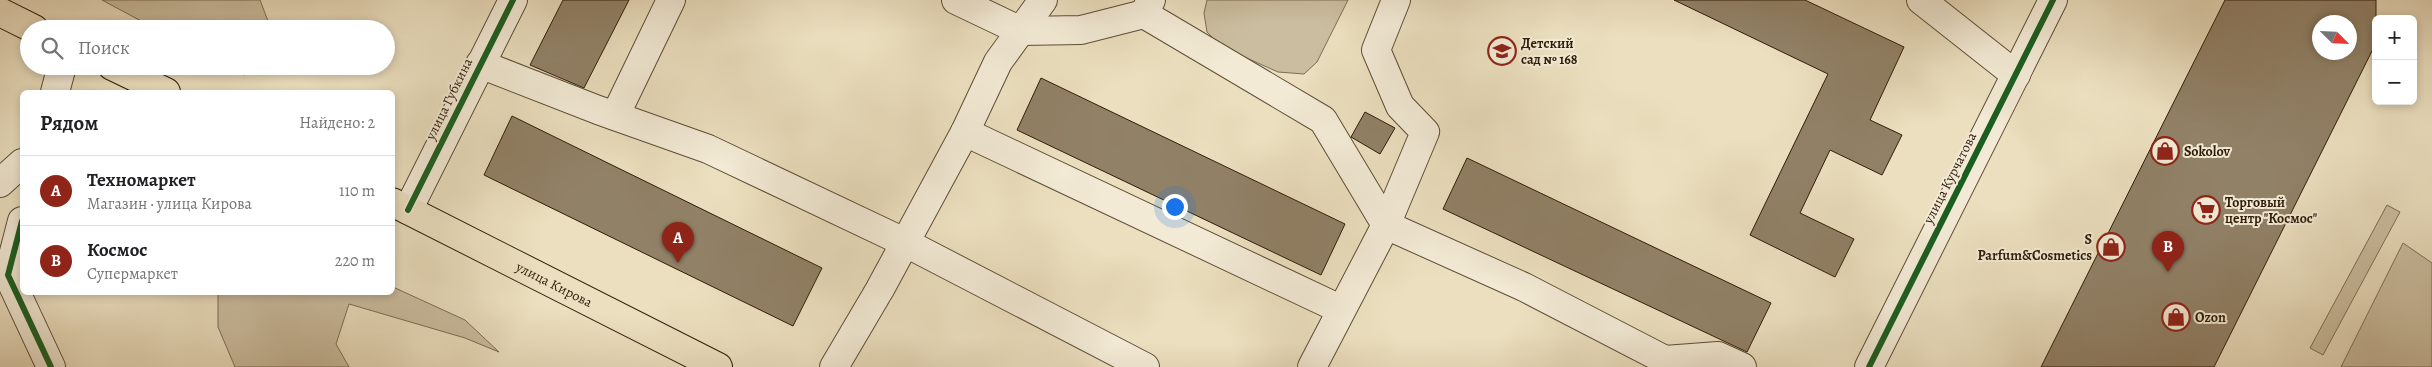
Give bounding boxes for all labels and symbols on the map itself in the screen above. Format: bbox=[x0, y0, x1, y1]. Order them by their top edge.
north arrow bbox=[2312, 15, 2357, 60]
place label: Детский сад № 168 bbox=[1521, 34, 1578, 69]
school or university icon: Детский сад № 168 bbox=[1487, 36, 1517, 66]
street label: улица Губкина bbox=[420, 54, 477, 144]
street label: улица Курчатова bbox=[1918, 129, 1981, 228]
shop icon: Sokolov bbox=[2150, 136, 2180, 166]
place label: Sokolov bbox=[2184, 142, 2230, 161]
place label: Торговый центр "Космос" bbox=[2225, 193, 2318, 228]
your location bbox=[1162, 194, 1188, 220]
supermarket icon: Торговый центр "Космос" bbox=[2191, 195, 2221, 225]
pin: A bbox=[662, 222, 694, 263]
place label: S Parfum&Cosmetics bbox=[1977, 230, 2092, 265]
pin: B bbox=[2152, 231, 2184, 272]
shop icon: S Parfum&Cosmetics bbox=[2096, 232, 2126, 262]
street label: улица Кирова bbox=[512, 256, 596, 312]
shop icon: Ozon bbox=[2161, 302, 2191, 332]
place label: Ozon bbox=[2195, 308, 2226, 327]

